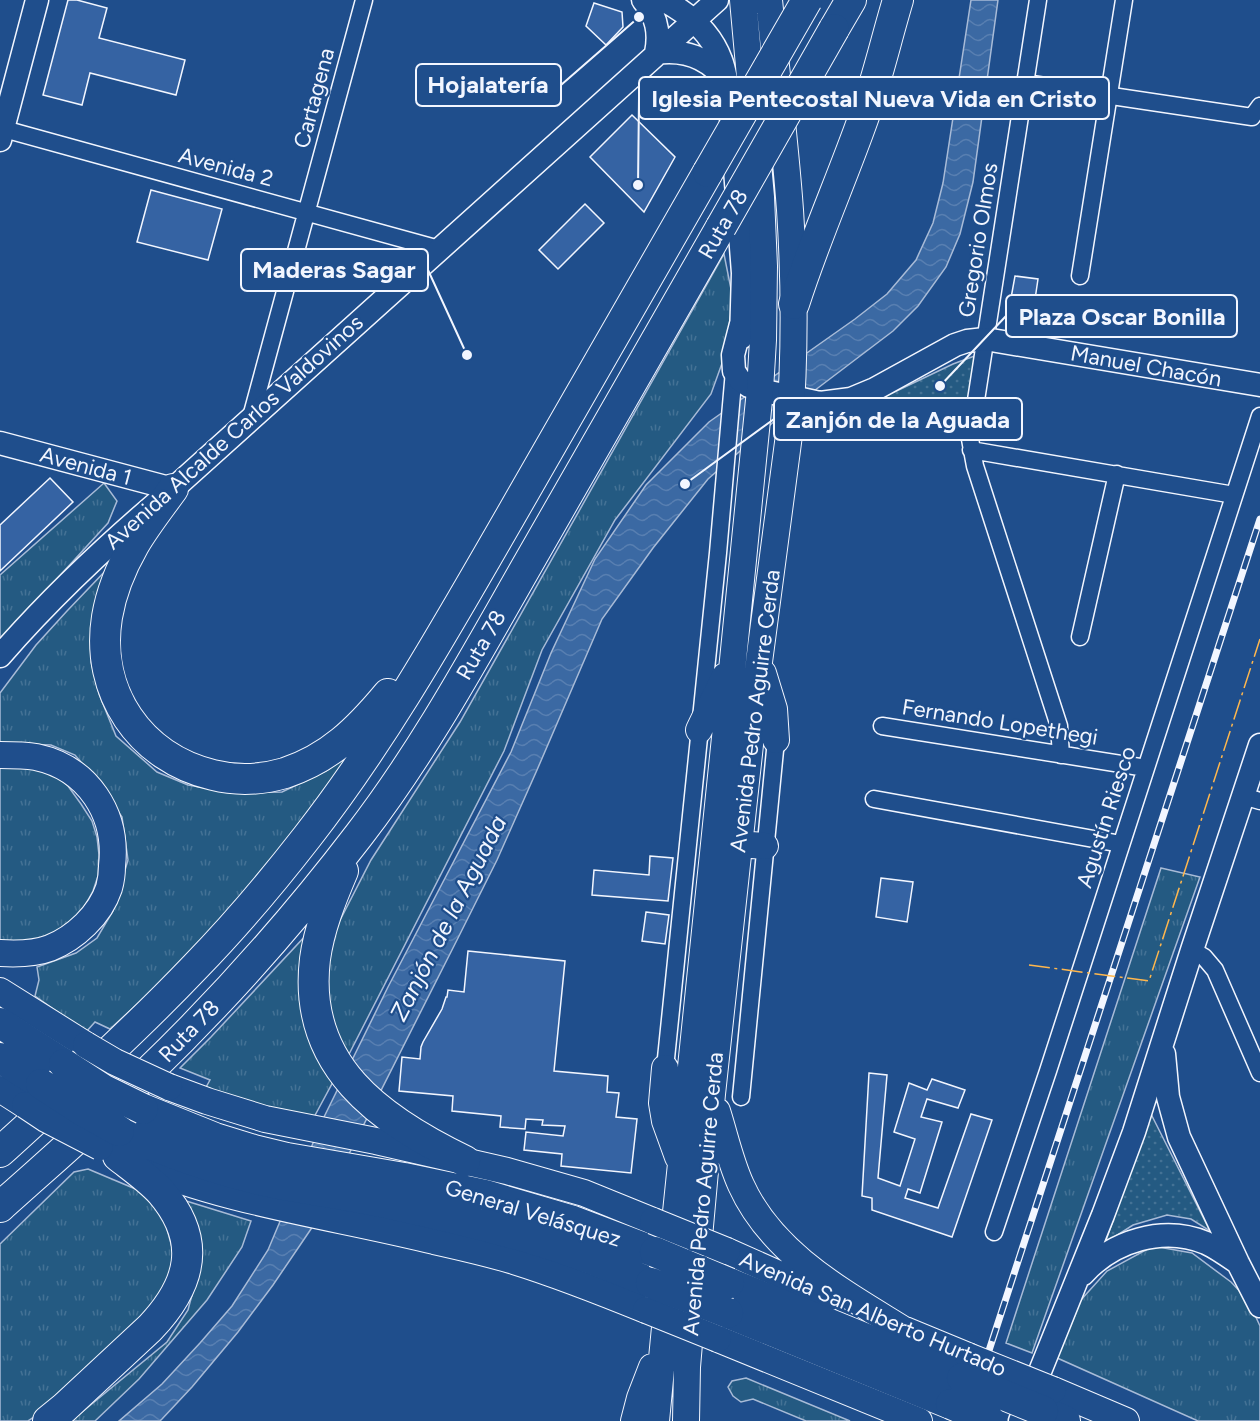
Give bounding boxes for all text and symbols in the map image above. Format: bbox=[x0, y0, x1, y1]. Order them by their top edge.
street label: Cartagena bbox=[288, 45, 340, 151]
callout: Hojalatería bbox=[416, 64, 561, 106]
text: Hojalatería bbox=[427, 70, 549, 99]
callout: Iglesia Pentecostal Nueva Vida en Cristo bbox=[639, 77, 1109, 119]
text: Iglesia Pentecostal Nueva Vida en Cristo bbox=[651, 84, 1097, 113]
street label: Avenida 2 bbox=[176, 141, 276, 193]
street label: Gregorio Olmos bbox=[952, 161, 1004, 319]
street label: Ruta 78 bbox=[692, 184, 754, 264]
callout: Maderas Sagar bbox=[241, 249, 428, 291]
text: Maderas Sagar bbox=[252, 255, 416, 284]
callout: Plaza Oscar Bonilla bbox=[1006, 295, 1237, 337]
text: Plaza Oscar Bonilla bbox=[1018, 302, 1226, 331]
street label: Avenida Alcalde Carlos Valdovinos bbox=[99, 309, 369, 555]
street label: Manuel Chacón bbox=[1068, 339, 1224, 393]
callout: Zanjón de la Aguada bbox=[774, 398, 1022, 440]
text: Zanjón de la Aguada bbox=[786, 405, 1010, 434]
street label: Avenida 1 bbox=[37, 441, 135, 491]
street label: Avenida Pedro Aguirre Cerda bbox=[724, 568, 786, 854]
street label: Ruta 78 bbox=[450, 605, 512, 685]
street label: Fernando Lopethegi bbox=[900, 693, 1100, 751]
street label: Agustín Riesco bbox=[1070, 743, 1142, 891]
water label: Zanjón de la Aguada bbox=[384, 810, 512, 1026]
street label: Ruta 78 bbox=[153, 994, 225, 1068]
street label: Avenida Pedro Aguirre Cerda bbox=[677, 1051, 729, 1337]
street label: General Velásquez bbox=[442, 1173, 624, 1253]
street label: Avenida San Alberto Hurtado bbox=[736, 1245, 1010, 1383]

